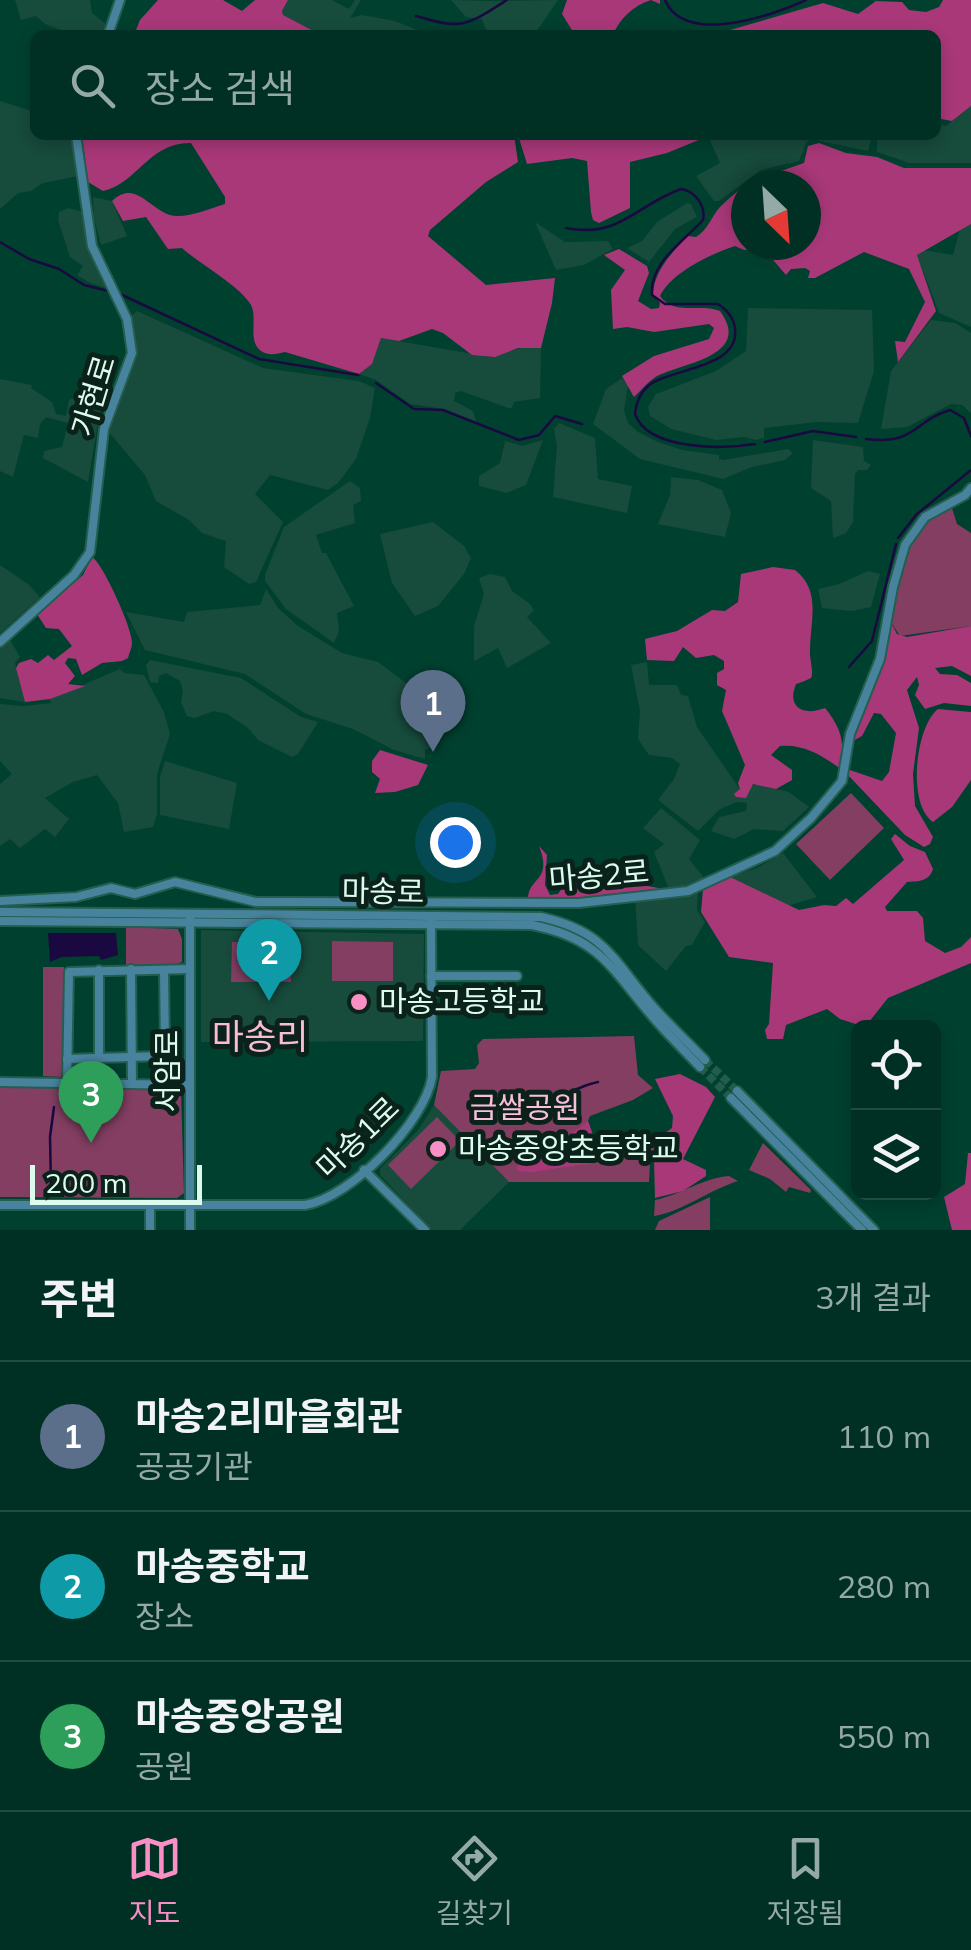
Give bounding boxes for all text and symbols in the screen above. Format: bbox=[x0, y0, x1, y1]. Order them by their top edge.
search box bbox=[30, 30, 941, 140]
icon: search bbox=[65, 58, 120, 113]
text: 장소 검색 bbox=[145, 64, 295, 112]
north arrow bbox=[731, 170, 821, 260]
street label: 가현로 bbox=[63, 351, 123, 441]
pin: 1 bbox=[400, 670, 466, 752]
your location bbox=[430, 817, 481, 868]
street label: 마송2로 bbox=[547, 852, 651, 898]
street label: 마송로 bbox=[341, 871, 425, 911]
pin: 2 bbox=[236, 918, 302, 1001]
place label: 마송고등학교 bbox=[379, 982, 545, 1020]
marker: 마송고등학교 bbox=[348, 991, 370, 1013]
district label: 마송리 bbox=[212, 1014, 308, 1058]
map controls bbox=[851, 1020, 941, 1200]
button: locate bbox=[851, 1020, 941, 1110]
street label: 서암로 bbox=[148, 1030, 186, 1112]
pin: 3 bbox=[58, 1060, 124, 1143]
park label: 금쌀공원 bbox=[470, 1088, 580, 1126]
street label: 마송1로 bbox=[308, 1089, 407, 1186]
button: layers bbox=[851, 1110, 941, 1200]
place label: 마송중앙초등학교 bbox=[458, 1129, 679, 1167]
marker: 마송중앙초등학교 bbox=[427, 1138, 449, 1160]
scale bar bbox=[30, 1160, 202, 1204]
text: 200 m bbox=[45, 1165, 127, 1200]
text: 주변 bbox=[40, 1272, 117, 1325]
text: 3개 결과 bbox=[815, 1277, 931, 1317]
text: 마송2리마을회관 bbox=[135, 1392, 403, 1440]
text: 1 bbox=[63, 1416, 82, 1456]
text: 110 m bbox=[837, 1416, 931, 1456]
text: 공공기관 bbox=[135, 1446, 253, 1486]
text: 마송중학교 bbox=[135, 1542, 310, 1590]
text: 2 bbox=[63, 1566, 82, 1606]
text: 280 m bbox=[837, 1566, 931, 1606]
text: 장소 bbox=[135, 1596, 194, 1636]
text: 마송중앙공원 bbox=[135, 1692, 345, 1740]
text: 3 bbox=[63, 1716, 82, 1756]
text: 550 m bbox=[837, 1716, 931, 1756]
text: 공원 bbox=[135, 1746, 194, 1786]
tab: 지도 bbox=[127, 1831, 182, 1931]
tab: 길찾기 bbox=[436, 1831, 513, 1931]
tab: 저장됨 bbox=[767, 1831, 844, 1931]

